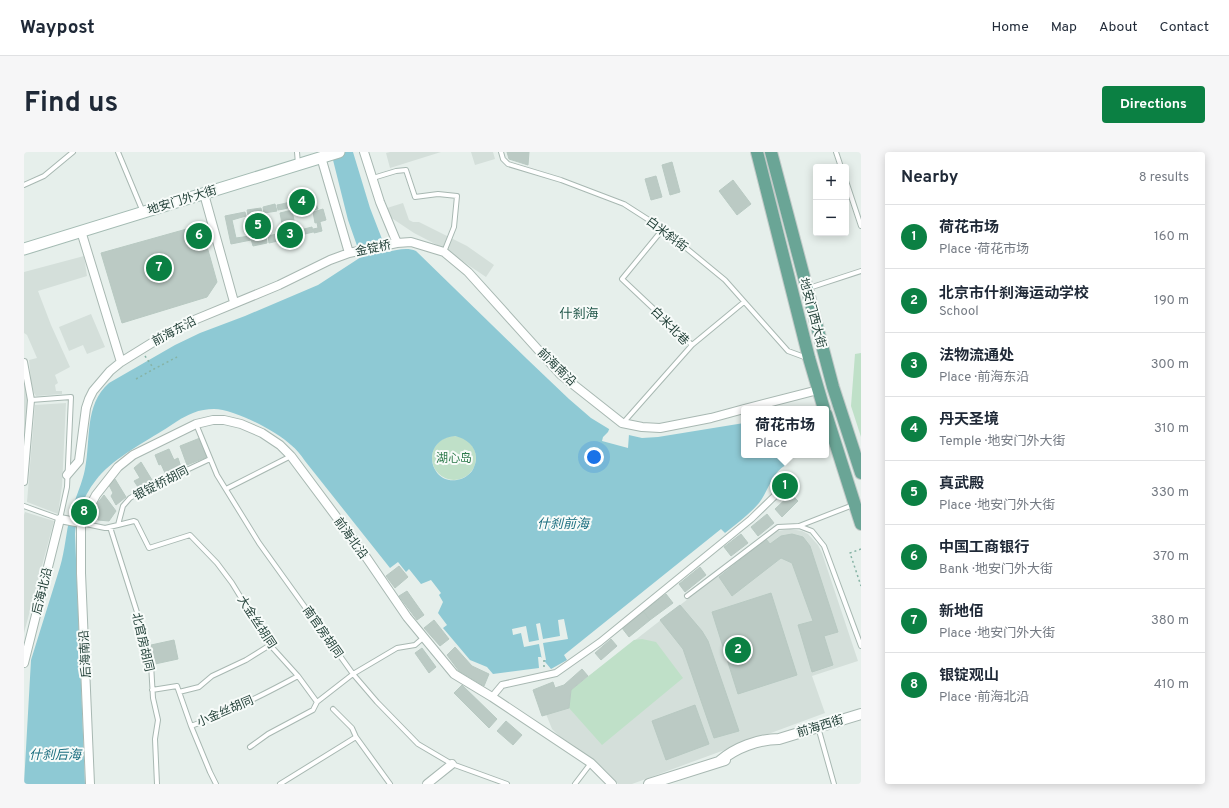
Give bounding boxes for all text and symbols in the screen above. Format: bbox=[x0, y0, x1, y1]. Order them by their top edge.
text: Waypost bbox=[20, 16, 95, 40]
text: Home bbox=[992, 19, 1029, 36]
text: Map bbox=[1051, 19, 1077, 36]
text: About bbox=[1099, 19, 1138, 36]
text: Contact bbox=[1160, 19, 1209, 36]
text: Find us bbox=[24, 86, 118, 122]
button: Directions bbox=[1102, 86, 1205, 123]
map controls bbox=[813, 164, 849, 236]
button: + bbox=[813, 164, 849, 200]
text: Nearby bbox=[901, 167, 958, 189]
text: 8 results bbox=[1139, 170, 1189, 186]
street label: 地安门外大街 bbox=[146, 183, 219, 219]
pin: 4 bbox=[289, 187, 315, 217]
button: − bbox=[813, 200, 849, 236]
pin: 5 bbox=[245, 211, 271, 241]
street label: 白米斜街 bbox=[642, 214, 690, 256]
text: 荷花市场 bbox=[939, 219, 999, 238]
pin: 3 bbox=[277, 220, 303, 250]
pin: 6 bbox=[186, 221, 212, 251]
text: 1 bbox=[911, 229, 917, 245]
text: 160 m bbox=[1154, 229, 1189, 245]
street label: 金锭桥 bbox=[354, 237, 392, 261]
text: Place · 荷花市场 bbox=[939, 242, 1029, 258]
pin: 7 bbox=[146, 253, 172, 283]
street label: 地安门西大街 bbox=[795, 276, 829, 350]
text: 北京市什刹海运动学校 bbox=[939, 285, 1089, 304]
text: 2 bbox=[910, 293, 918, 309]
text: 190 m bbox=[1154, 293, 1189, 309]
street label: 白米北巷 bbox=[647, 304, 692, 349]
text: School bbox=[939, 304, 979, 320]
district label: 什刹海 bbox=[559, 306, 599, 323]
street label: 前海东沿 bbox=[150, 314, 199, 350]
street label: 前海南沿 bbox=[533, 345, 579, 390]
text: 法物流通处 bbox=[939, 347, 1014, 366]
text: 3 bbox=[910, 357, 918, 373]
text: 300 m bbox=[1151, 357, 1189, 373]
text: Place · 前海东沿 bbox=[939, 370, 1029, 386]
popup bbox=[741, 406, 829, 458]
text: 丹天圣境 bbox=[939, 411, 999, 430]
text: 荷花市场 bbox=[755, 417, 815, 436]
text: 4 bbox=[910, 421, 918, 437]
text: 310 m bbox=[1154, 421, 1189, 437]
text: Temple · 地安门外大街 bbox=[939, 434, 1066, 450]
text: Place bbox=[755, 436, 787, 452]
your location bbox=[584, 447, 604, 467]
park label: 湖心岛 bbox=[436, 451, 472, 467]
street label: 银锭桥胡同 bbox=[131, 463, 192, 505]
pin: 1 bbox=[772, 471, 798, 501]
text: 真武殿 bbox=[939, 475, 984, 494]
text: 5 bbox=[910, 485, 918, 501]
text: 330 m bbox=[1151, 485, 1189, 501]
pin: 8 bbox=[71, 497, 97, 527]
text: Place · 地安门外大街 bbox=[939, 498, 1055, 514]
street label: 前海北沿 bbox=[330, 514, 371, 563]
water label: 什刹前海 bbox=[537, 517, 591, 533]
text: 中国工商银行 bbox=[939, 539, 1029, 558]
text: 6 bbox=[910, 549, 918, 565]
text: 370 m bbox=[1152, 549, 1189, 565]
text: Bank · 地安门外大街 bbox=[939, 562, 1053, 578]
street label: 后海北沿 bbox=[29, 566, 57, 616]
street label: 大金丝胡同 bbox=[233, 593, 279, 652]
street label: 南官房胡同 bbox=[298, 603, 346, 662]
text: 新地佰 bbox=[939, 603, 984, 622]
street label: 北官房胡同 bbox=[127, 611, 157, 673]
text: 7 bbox=[911, 613, 917, 629]
text: 380 m bbox=[1151, 613, 1189, 629]
text: Place · 地安门外大街 bbox=[939, 626, 1055, 642]
street label: 后海南沿 bbox=[77, 630, 95, 678]
pin: 2 bbox=[725, 635, 751, 665]
text: 银锭观山 bbox=[939, 667, 999, 686]
text: 8 bbox=[910, 677, 918, 693]
text: 410 m bbox=[1154, 677, 1189, 693]
text: Place · 前海北沿 bbox=[939, 690, 1029, 706]
street label: 小金丝胡同 bbox=[195, 693, 256, 731]
street label: 前海西街 bbox=[795, 712, 846, 742]
water label: 什刹后海 bbox=[29, 748, 83, 764]

